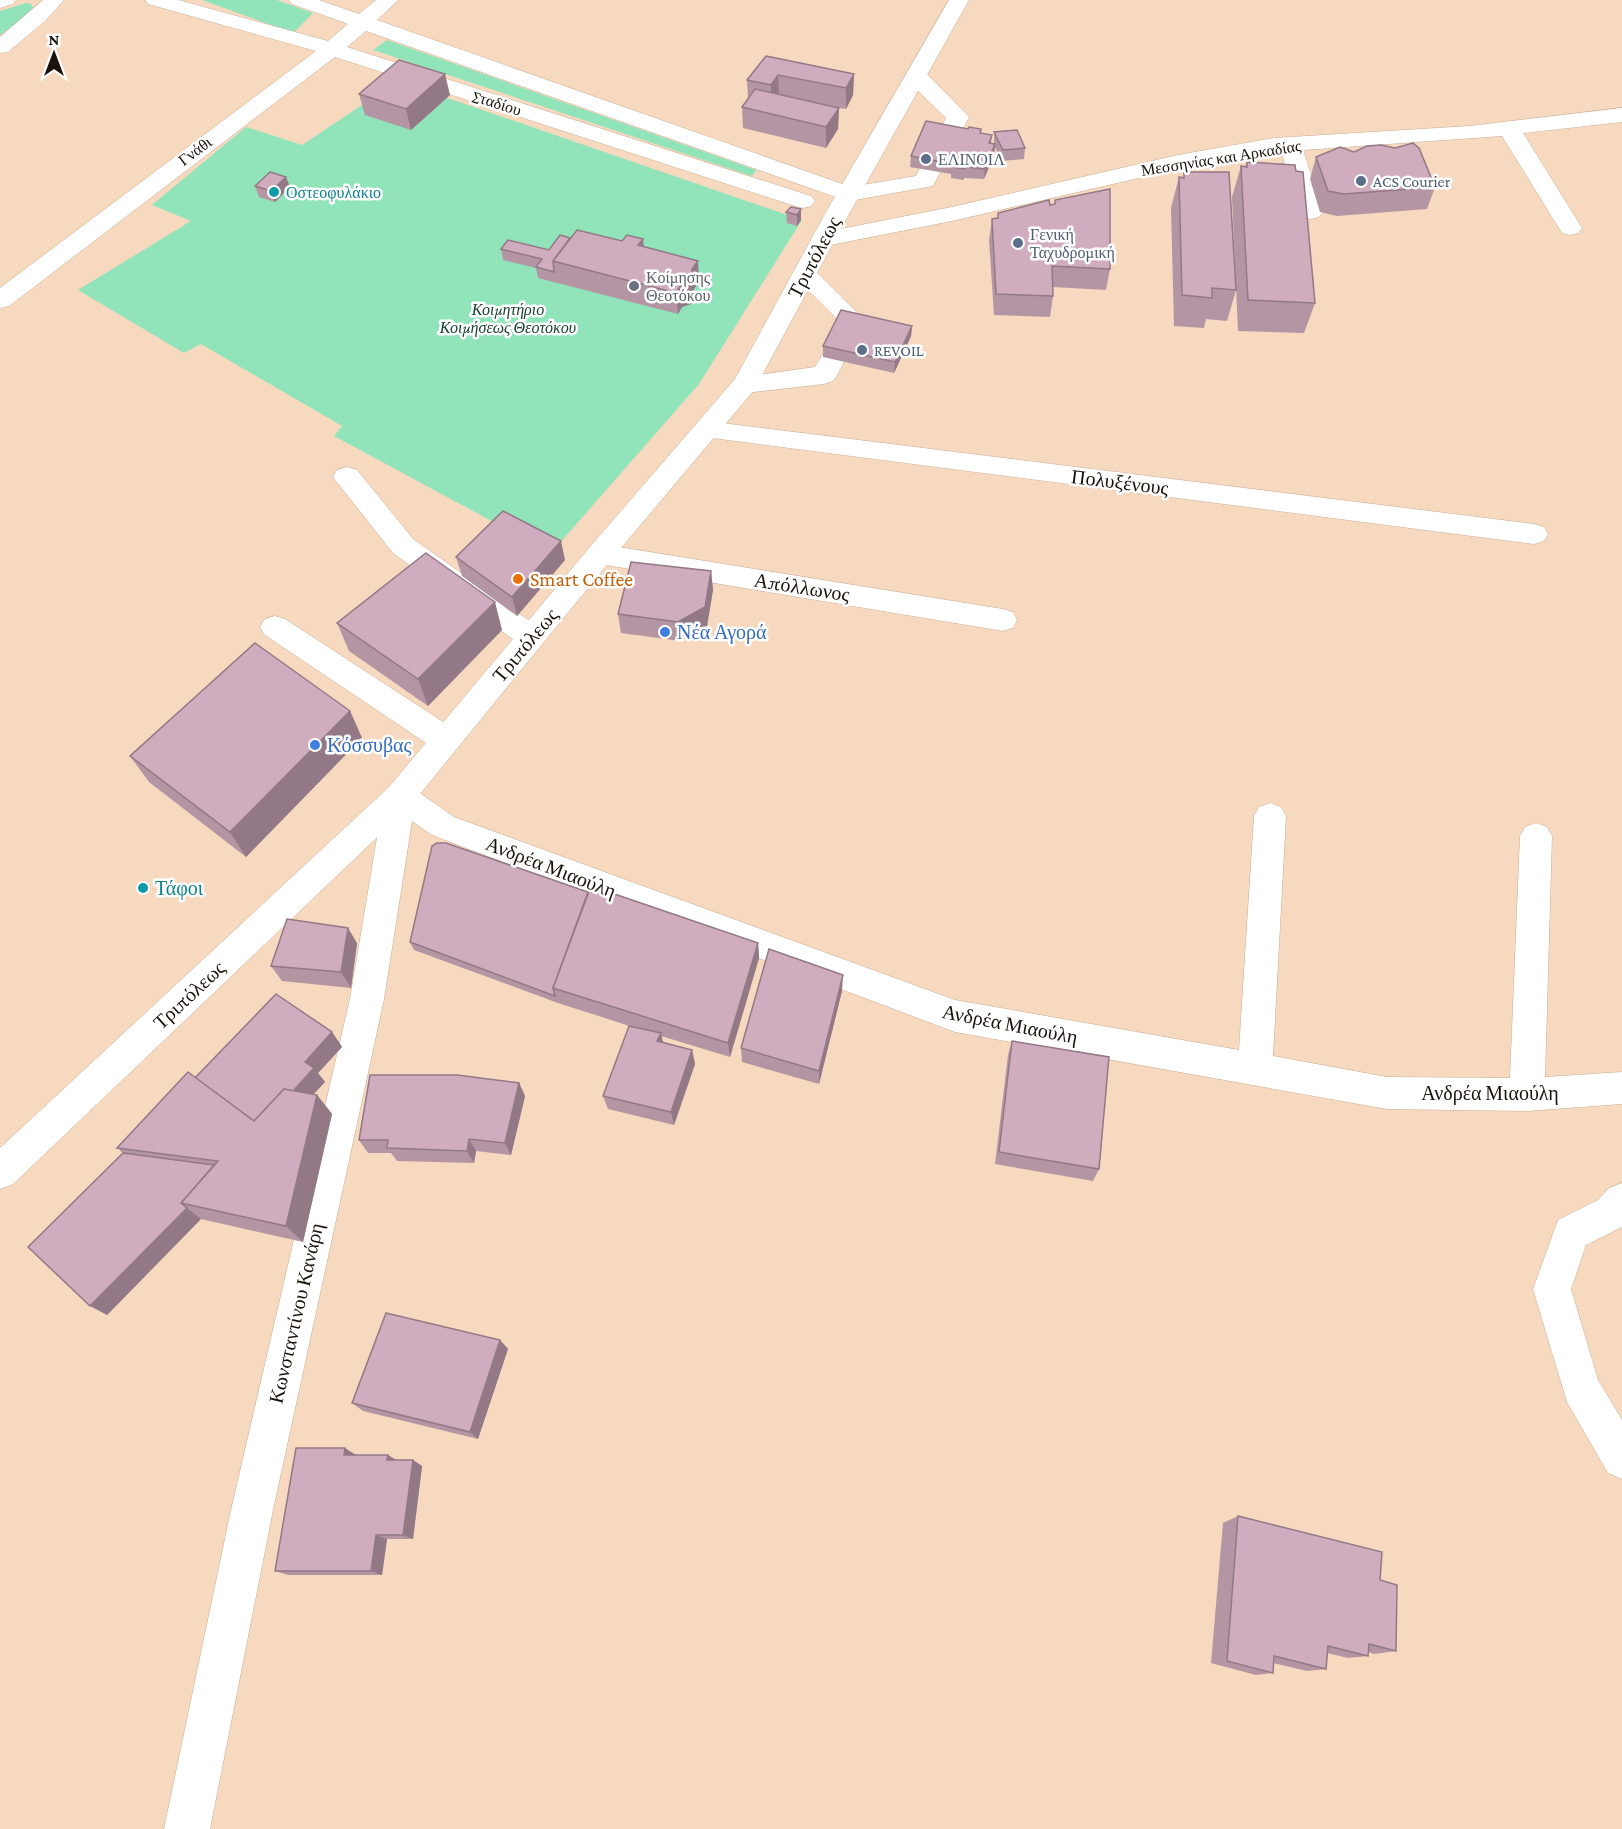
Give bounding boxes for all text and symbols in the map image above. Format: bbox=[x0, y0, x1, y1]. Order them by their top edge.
north arrow bbox=[24, 24, 84, 84]
text: N bbox=[49, 31, 60, 48]
street label: Σταδίου bbox=[470, 87, 524, 119]
street label: Γνάθι bbox=[175, 133, 215, 169]
street label: Μεσσηνίας και Αρκαδίας bbox=[1140, 137, 1303, 180]
place label: ΕΛΙΝΟΙΛ bbox=[938, 151, 1005, 168]
marker: ΕΛΙΝΟΙΛ bbox=[919, 152, 933, 166]
place label: ACS Courier bbox=[1373, 173, 1451, 190]
marker: ACS Courier bbox=[1354, 174, 1368, 188]
place label: Οστεοφυλάκιο bbox=[286, 184, 381, 202]
marker: Οστεοφυλάκιο bbox=[267, 185, 281, 199]
street label: Τριπόλεως bbox=[783, 212, 846, 302]
place label: Γενική Ταχυδρομική bbox=[1030, 226, 1115, 262]
marker: Γενική Ταχυδρομική bbox=[1011, 236, 1025, 250]
place label: Κοίμησης Θεοτόκου bbox=[646, 269, 711, 304]
marker: Κοίμησης Θεοτόκου bbox=[627, 279, 641, 293]
park label: Κοιμητήριο Κοιμήσεως Θεοτόκου bbox=[439, 301, 576, 337]
place label: REVOIL bbox=[874, 342, 924, 359]
marker: REVOIL bbox=[855, 343, 869, 357]
street label: Πολυξένους bbox=[1070, 465, 1170, 499]
place label: Smart Coffee bbox=[530, 568, 633, 590]
street label: Απόλλωνος bbox=[753, 569, 851, 605]
marker: Smart Coffee bbox=[511, 572, 525, 586]
street label: Τριπόλεως bbox=[488, 604, 563, 687]
place label: Νέα Αγορά bbox=[677, 621, 767, 644]
marker: Νέα Αγορά bbox=[658, 625, 672, 639]
place label: Κόσσυβας bbox=[327, 734, 412, 757]
marker: Κόσσυβας bbox=[308, 738, 322, 752]
street label: Ανδρέα Μιαούλη bbox=[482, 832, 619, 903]
place label: Τάφοι bbox=[155, 877, 204, 900]
marker: Τάφοι bbox=[136, 881, 150, 895]
street label: Τριπόλεως bbox=[149, 956, 230, 1034]
street label: Ανδρέα Μιαούλη bbox=[940, 1000, 1080, 1049]
street label: Ανδρέα Μιαούλη bbox=[1421, 1082, 1559, 1105]
street label: Κωνσταντίνου Κανάρη bbox=[265, 1221, 328, 1406]

